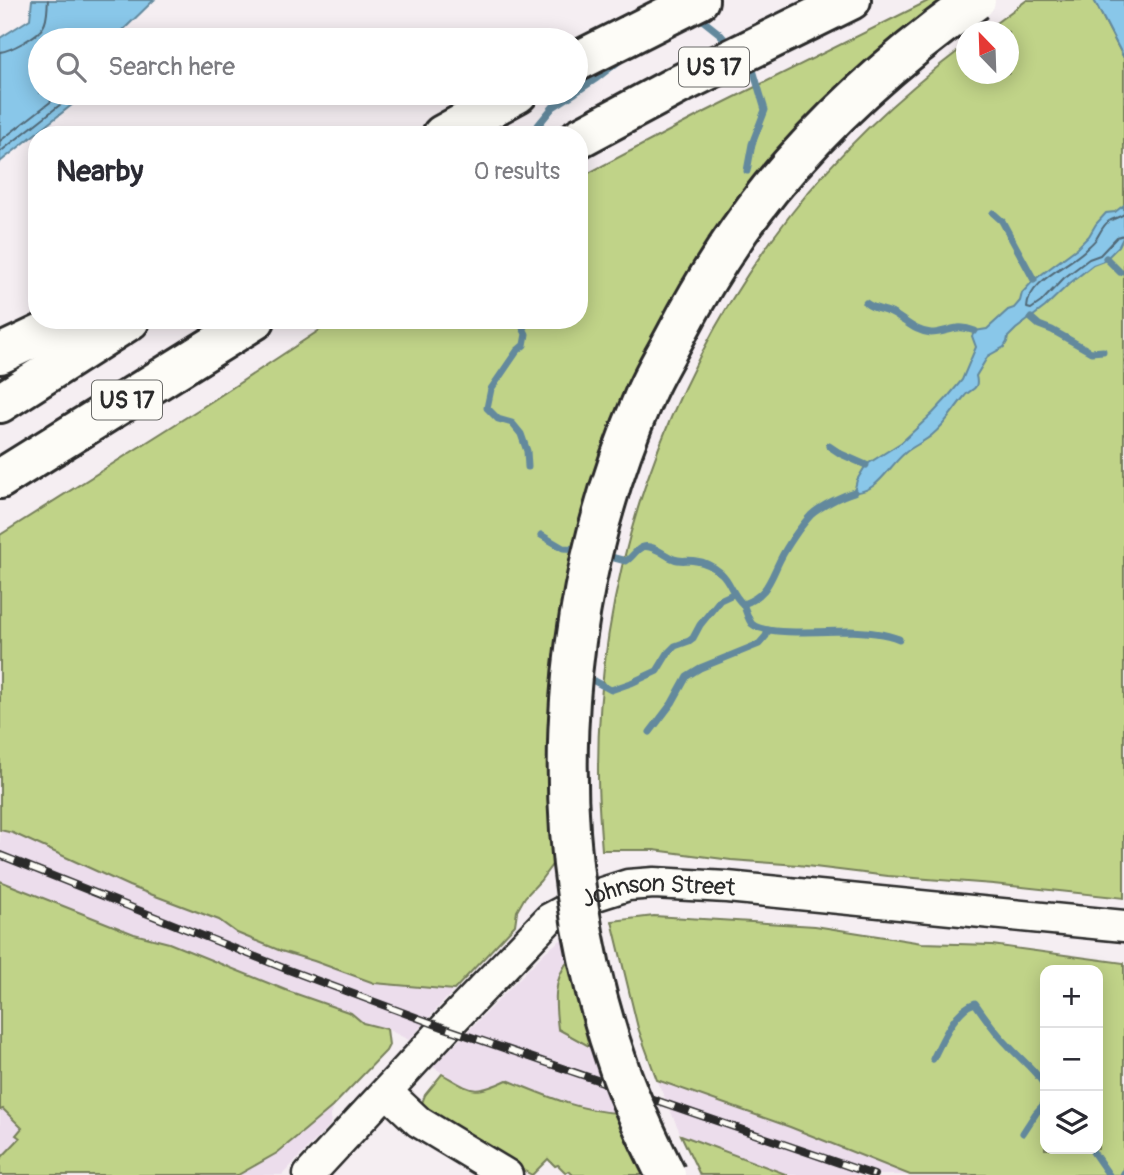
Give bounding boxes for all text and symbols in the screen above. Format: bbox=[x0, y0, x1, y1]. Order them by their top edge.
north arrow bbox=[956, 21, 1019, 84]
search box bbox=[28, 28, 588, 105]
icon: search bbox=[52, 48, 90, 86]
road number: US 17 bbox=[679, 48, 749, 86]
text: Search here bbox=[108, 51, 235, 83]
text: Nearby bbox=[56, 153, 143, 190]
text: 0 results bbox=[474, 157, 560, 186]
road number: US 17 bbox=[92, 380, 162, 420]
street label: Johnson Street bbox=[576, 869, 737, 914]
map controls bbox=[1040, 965, 1103, 1154]
button: + bbox=[1040, 965, 1103, 1028]
button: − bbox=[1040, 1028, 1103, 1091]
button: layers bbox=[1040, 1091, 1103, 1154]

